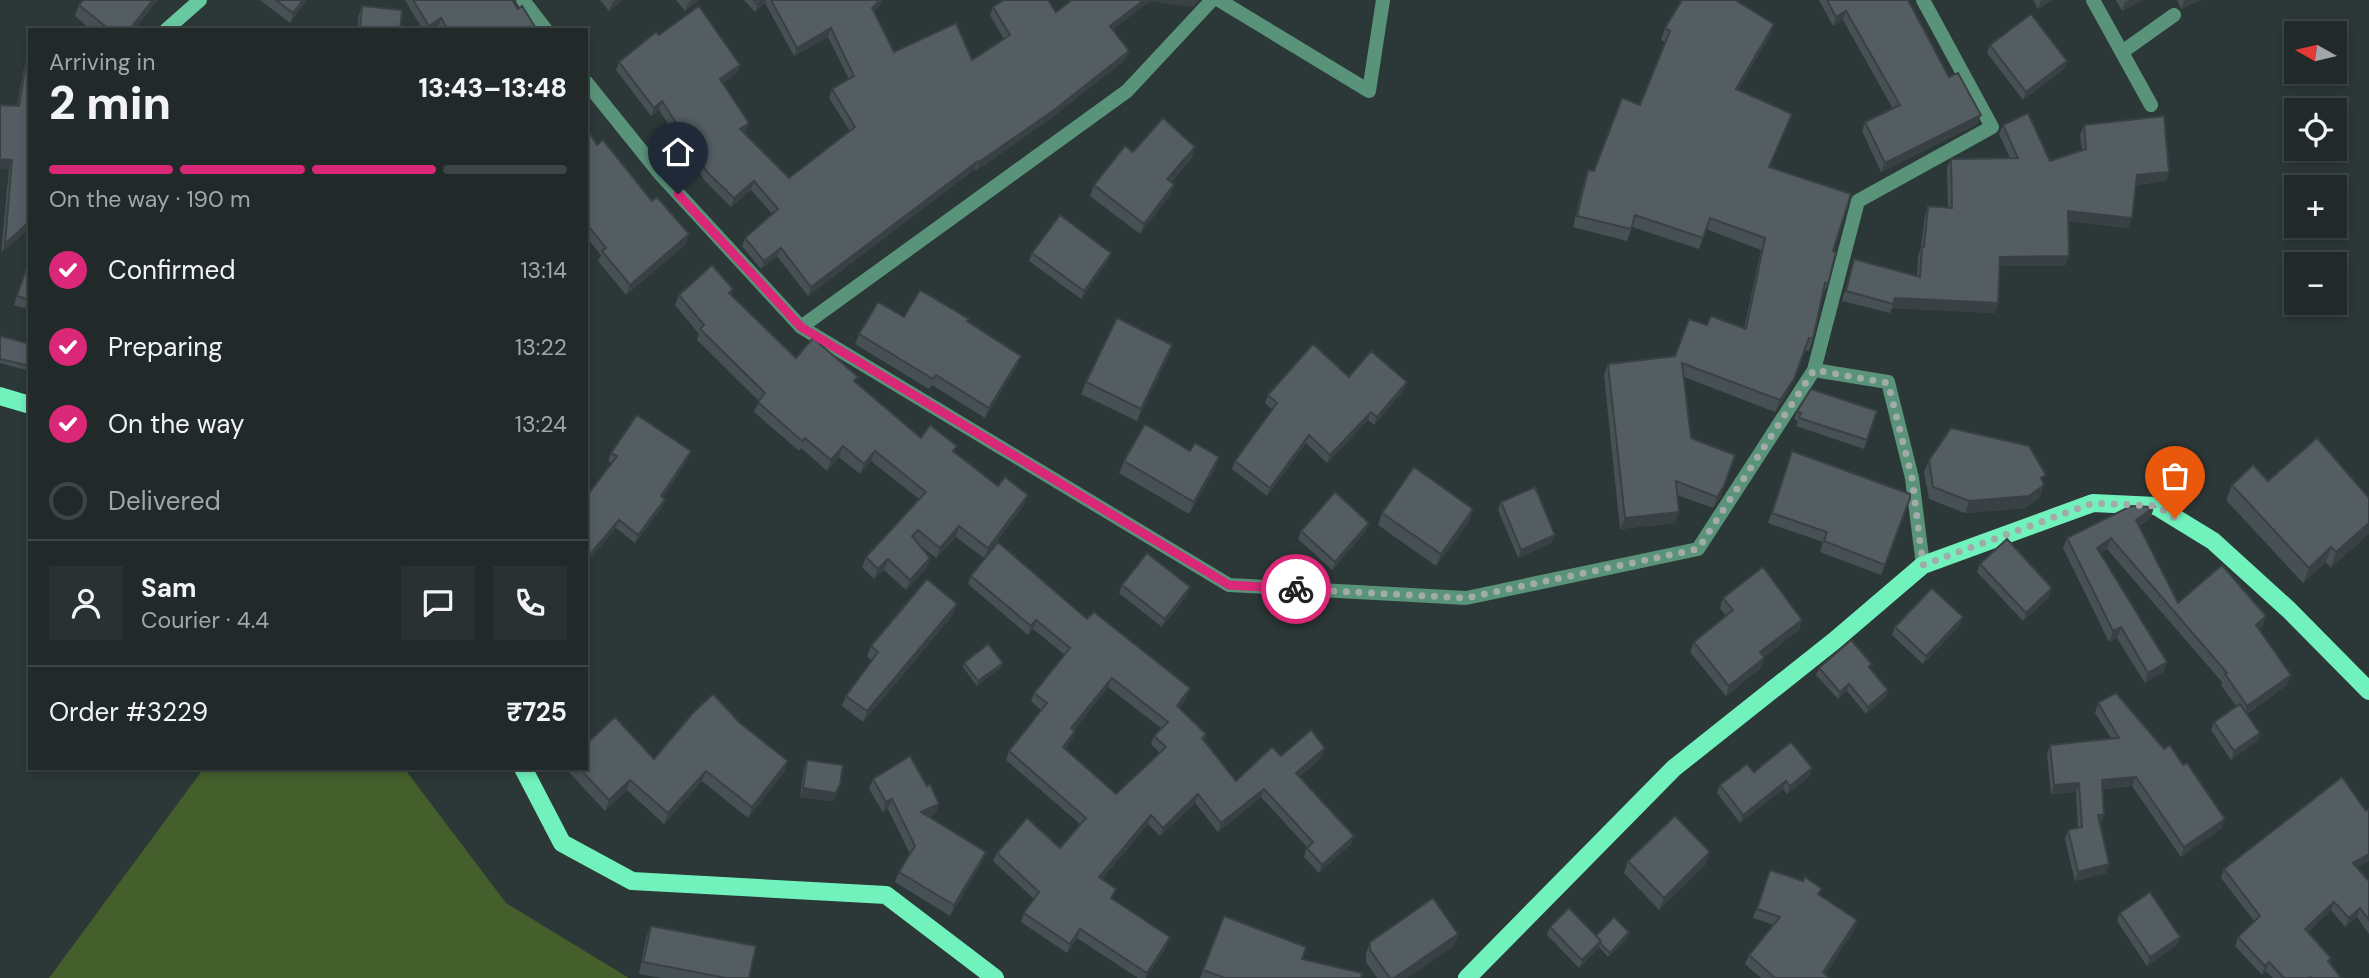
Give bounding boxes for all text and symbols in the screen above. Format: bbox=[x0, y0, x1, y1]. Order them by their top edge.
north arrow bbox=[2284, 21, 2347, 84]
map controls bbox=[2284, 21, 2347, 315]
text: Arriving in bbox=[49, 47, 155, 77]
text: 13:43–13:48 bbox=[418, 71, 567, 105]
text: 2 min bbox=[49, 73, 171, 133]
button: locate bbox=[2284, 98, 2347, 161]
pin bbox=[648, 122, 708, 194]
icon: home bbox=[659, 133, 697, 171]
button: + bbox=[2284, 175, 2347, 238]
text: On the way · 190 m bbox=[49, 184, 250, 214]
icon: check bbox=[49, 251, 87, 289]
button: − bbox=[2284, 252, 2347, 315]
text: Confirmed bbox=[108, 253, 235, 287]
text: 13:14 bbox=[520, 255, 567, 285]
icon: check bbox=[49, 328, 87, 366]
text: Preparing bbox=[108, 330, 223, 364]
text: 13:22 bbox=[515, 332, 567, 362]
icon: check bbox=[49, 405, 87, 443]
text: On the way bbox=[108, 407, 244, 441]
text: 13:24 bbox=[515, 409, 567, 439]
pin bbox=[2145, 446, 2205, 518]
icon: bag bbox=[2156, 457, 2194, 495]
text: Delivered bbox=[108, 484, 221, 518]
courier bbox=[1261, 554, 1331, 624]
button: person bbox=[49, 566, 123, 640]
button: chat bbox=[401, 566, 475, 640]
button: phone bbox=[493, 566, 567, 640]
icon: bike bbox=[1277, 570, 1315, 608]
text: Sam bbox=[141, 571, 196, 605]
text: Courier · 4.4 bbox=[141, 605, 269, 635]
text: Order #3229 bbox=[49, 695, 208, 729]
text: ₹725 bbox=[506, 695, 567, 729]

